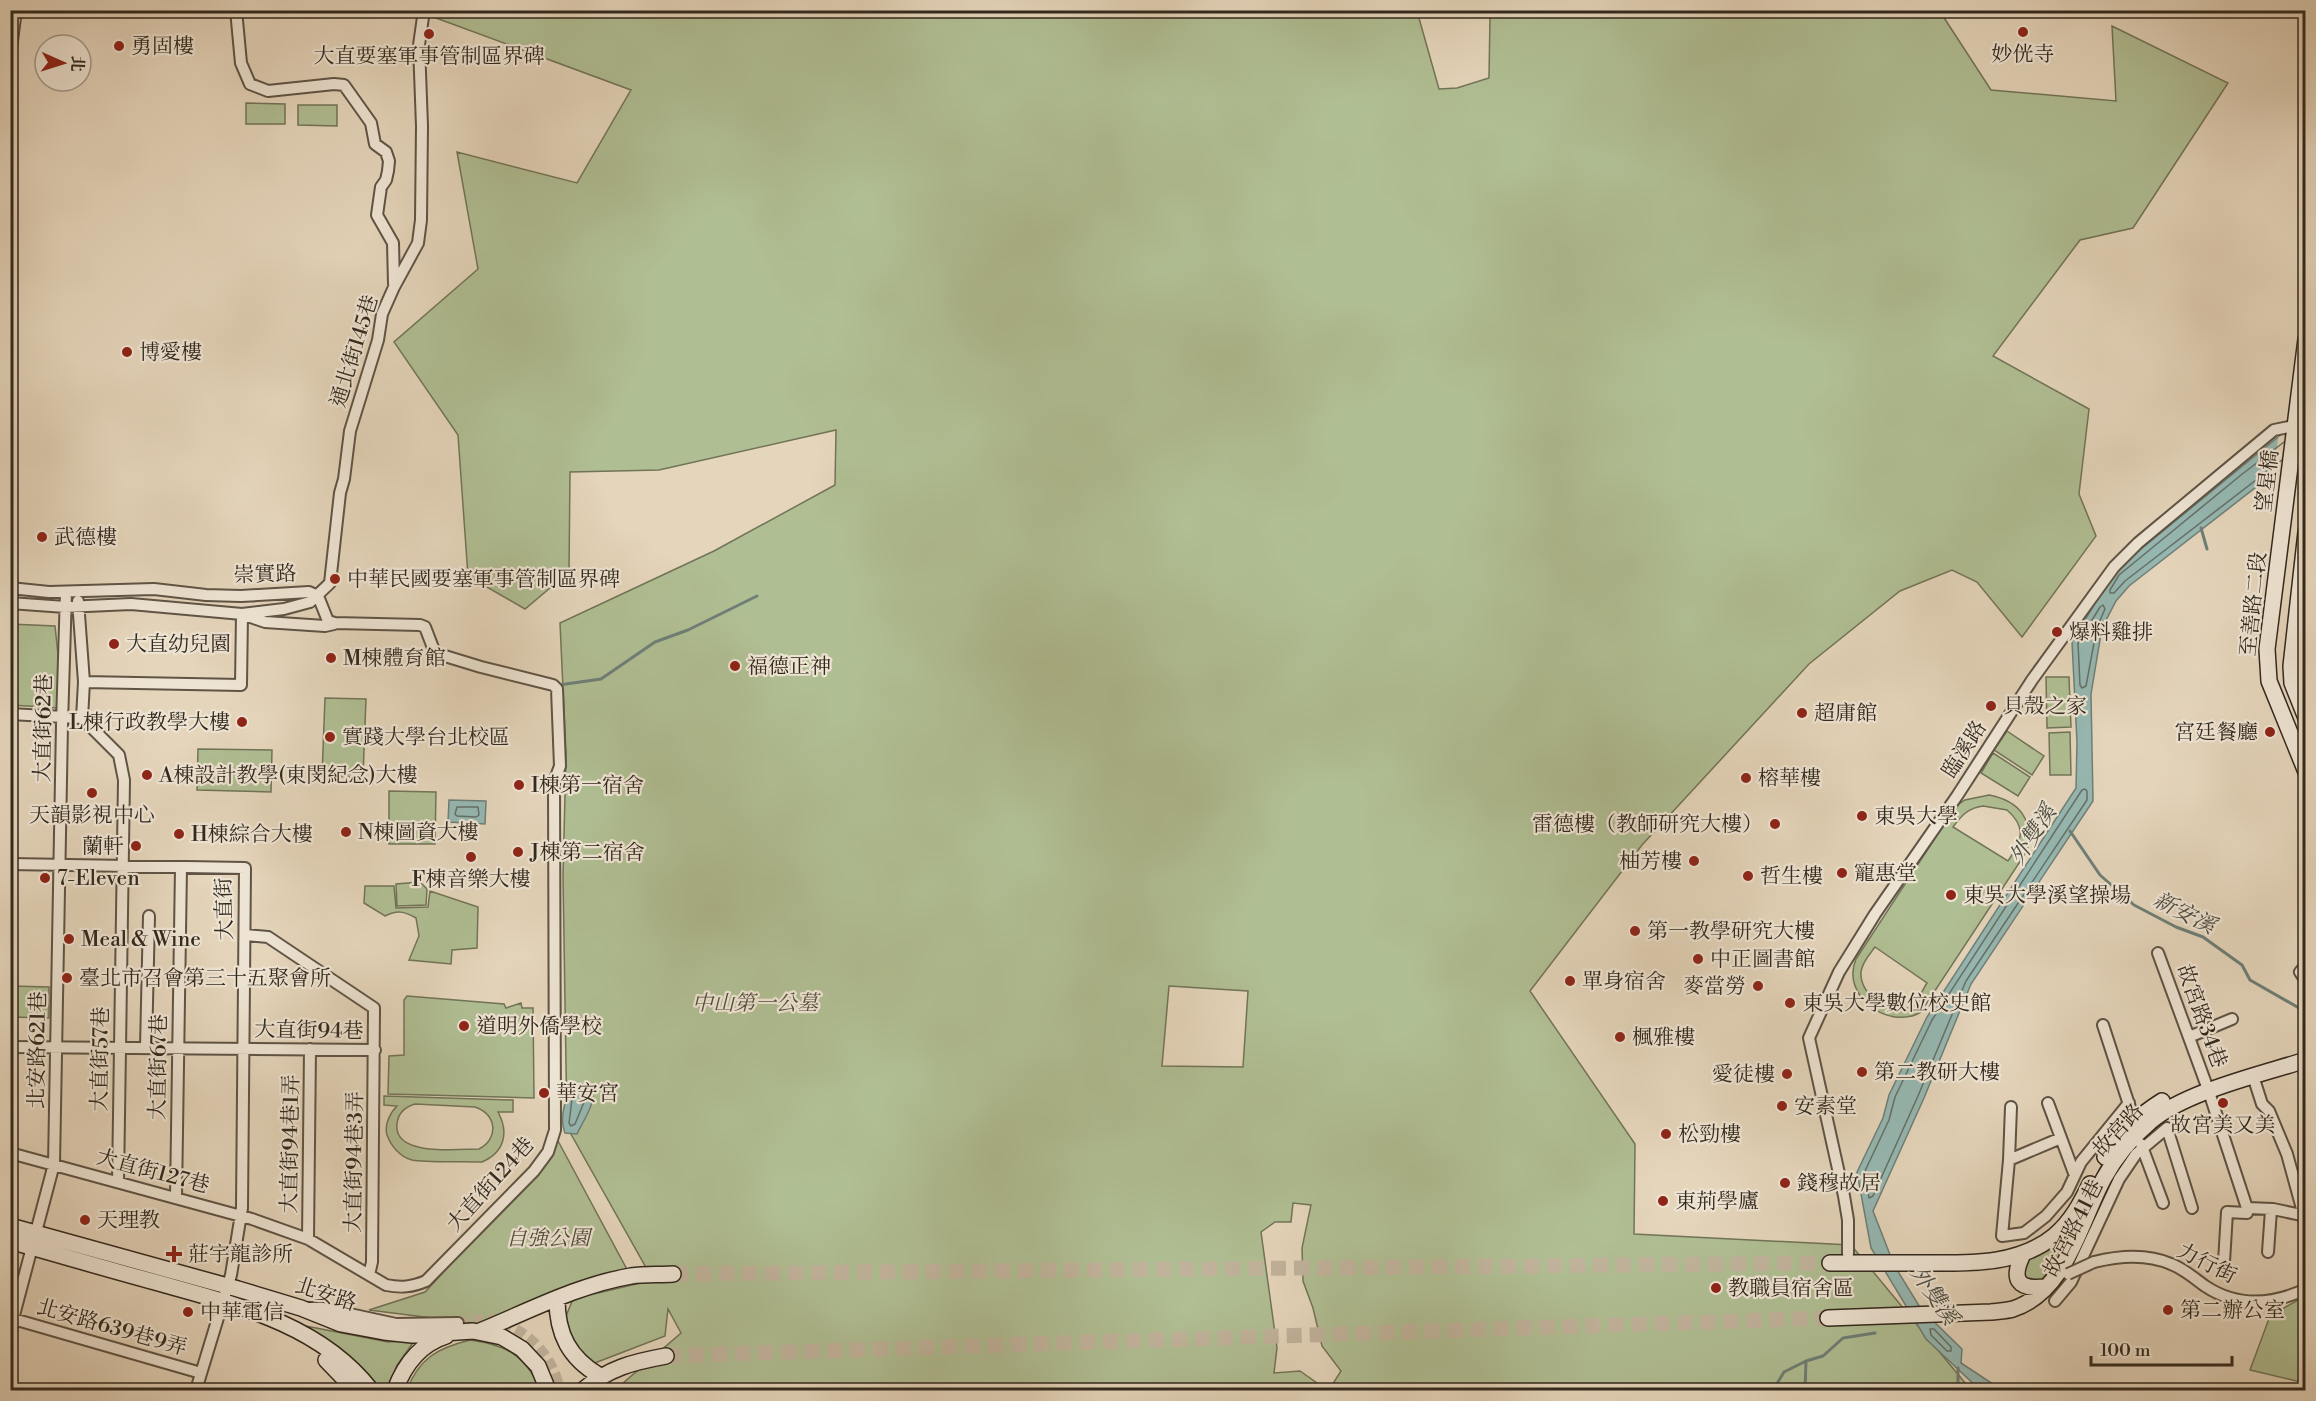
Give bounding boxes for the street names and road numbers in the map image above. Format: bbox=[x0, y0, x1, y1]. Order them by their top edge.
street label: 通北街145巷 bbox=[326, 292, 384, 411]
street label: 望星橋 bbox=[2251, 448, 2285, 514]
street label: 至善路二段 bbox=[2236, 551, 2272, 658]
street label: 崇實路 bbox=[233, 561, 297, 589]
street label: 大直街62巷 bbox=[30, 673, 58, 783]
street label: 臨溪路 bbox=[1937, 716, 1993, 783]
street label: 大直街 bbox=[211, 877, 239, 941]
street label: 故宮路34巷 bbox=[2170, 961, 2232, 1072]
street label: 北安路621巷 bbox=[24, 991, 52, 1109]
street label: 大直街57巷 bbox=[87, 1006, 115, 1112]
street label: 大直街67巷 bbox=[145, 1014, 173, 1120]
street label: 大直街94巷 bbox=[254, 1017, 364, 1045]
street label: 大直街94巷1弄 bbox=[277, 1074, 305, 1214]
street label: 大直街94巷3弄 bbox=[341, 1091, 369, 1233]
street label: 故宮路 bbox=[2088, 1099, 2149, 1163]
street label: 大直街124巷 bbox=[442, 1132, 540, 1237]
street label: 大直街127巷 bbox=[93, 1144, 212, 1200]
street label: 故宮路41巷 bbox=[2038, 1176, 2109, 1281]
street label: 力行街 bbox=[2173, 1238, 2241, 1290]
street label: 北安路 bbox=[292, 1273, 360, 1317]
street label: 北安路639巷9弄 bbox=[34, 1294, 190, 1362]

